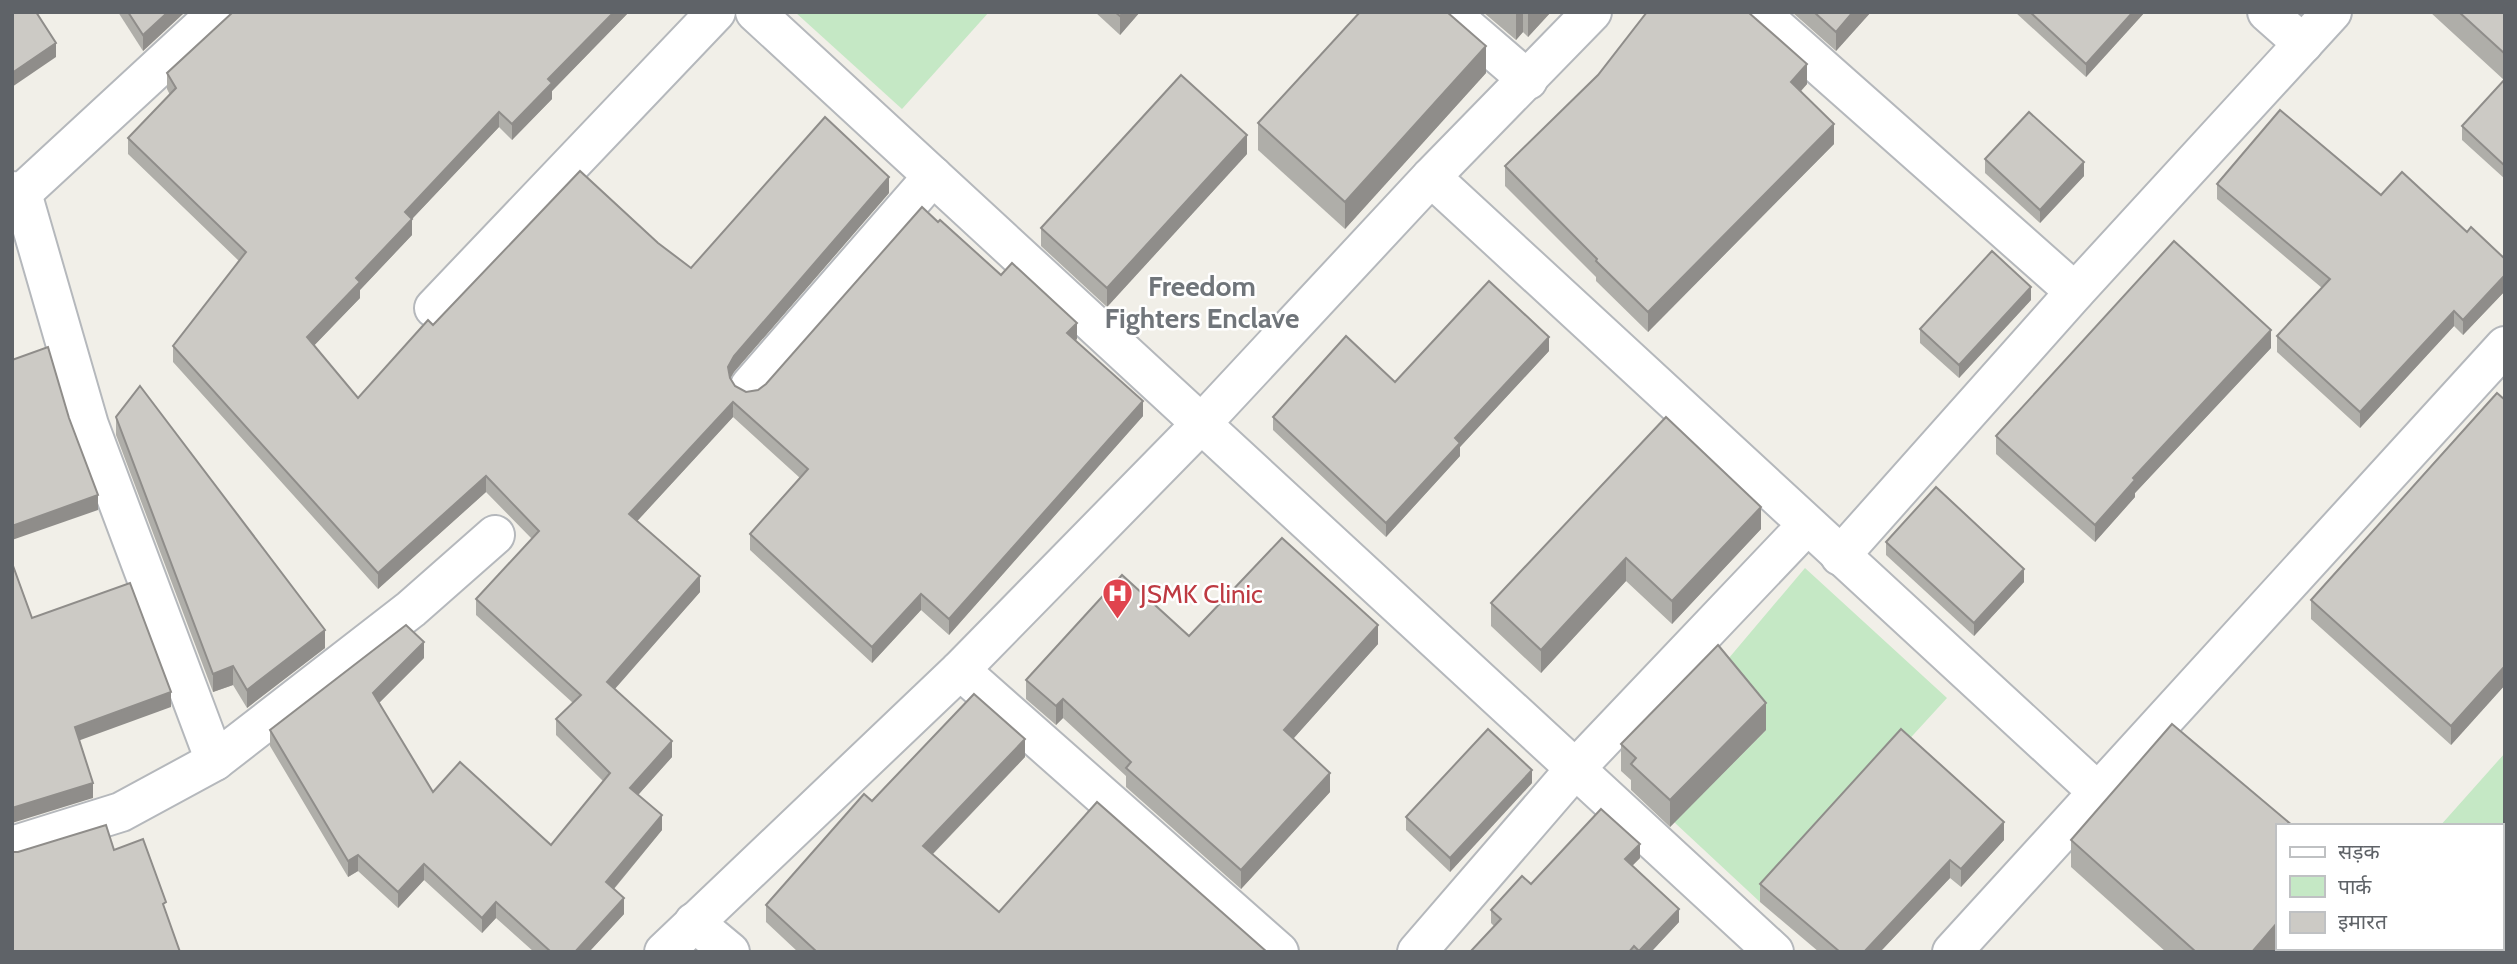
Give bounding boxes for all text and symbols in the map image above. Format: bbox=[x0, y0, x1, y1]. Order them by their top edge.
district label: Freedom Fighters Enclave bbox=[1105, 269, 1299, 335]
hospital icon: JSMK Clinic bbox=[1100, 577, 1134, 621]
place label: JSMK Clinic bbox=[1139, 578, 1263, 610]
legend bbox=[2276, 824, 2503, 950]
text: सड़क bbox=[2338, 839, 2380, 864]
text: पार्क bbox=[2338, 874, 2372, 899]
text: इमारत bbox=[2338, 909, 2388, 934]

